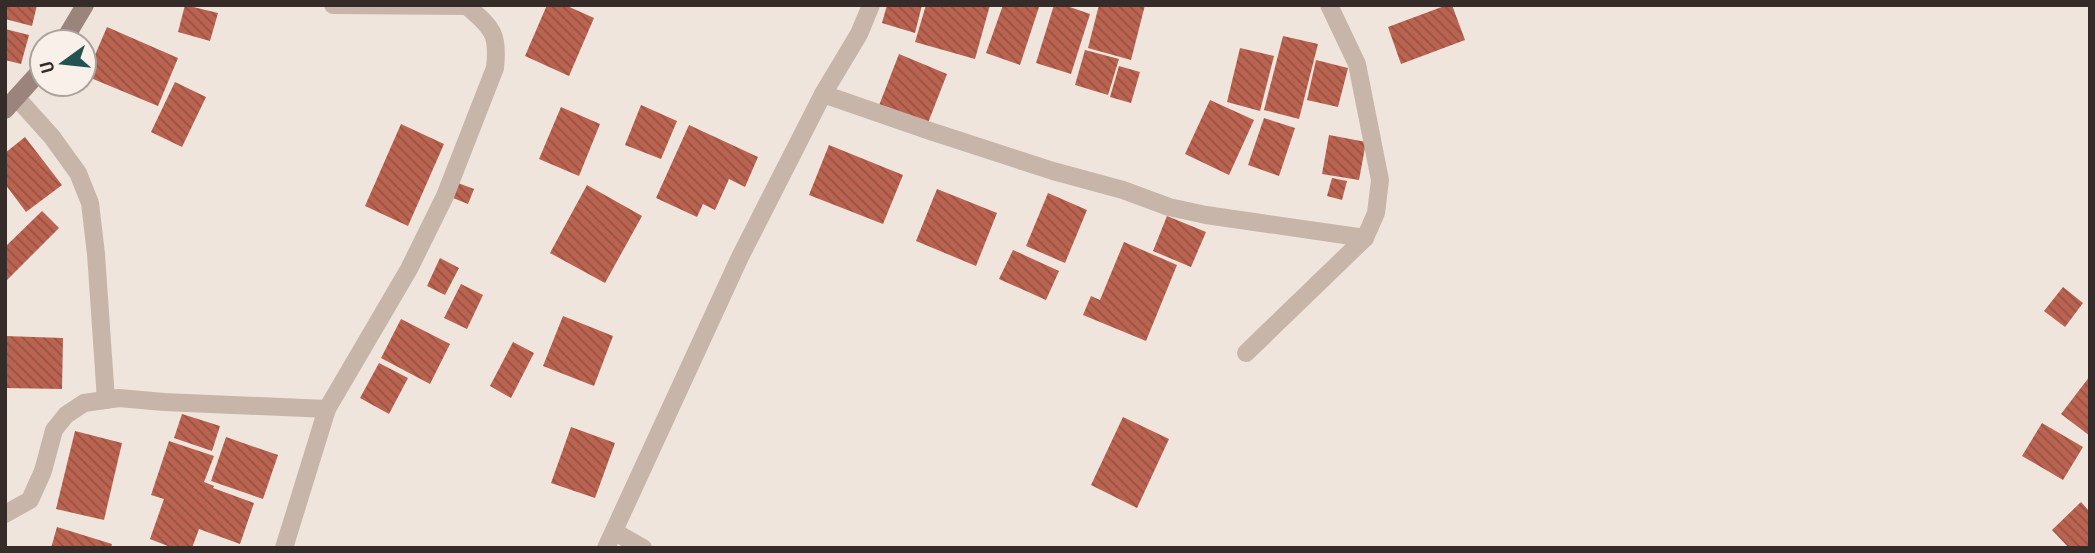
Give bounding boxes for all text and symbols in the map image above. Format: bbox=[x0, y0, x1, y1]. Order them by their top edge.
north arrow bbox=[28, 28, 98, 98]
text: U bbox=[33, 59, 61, 76]

